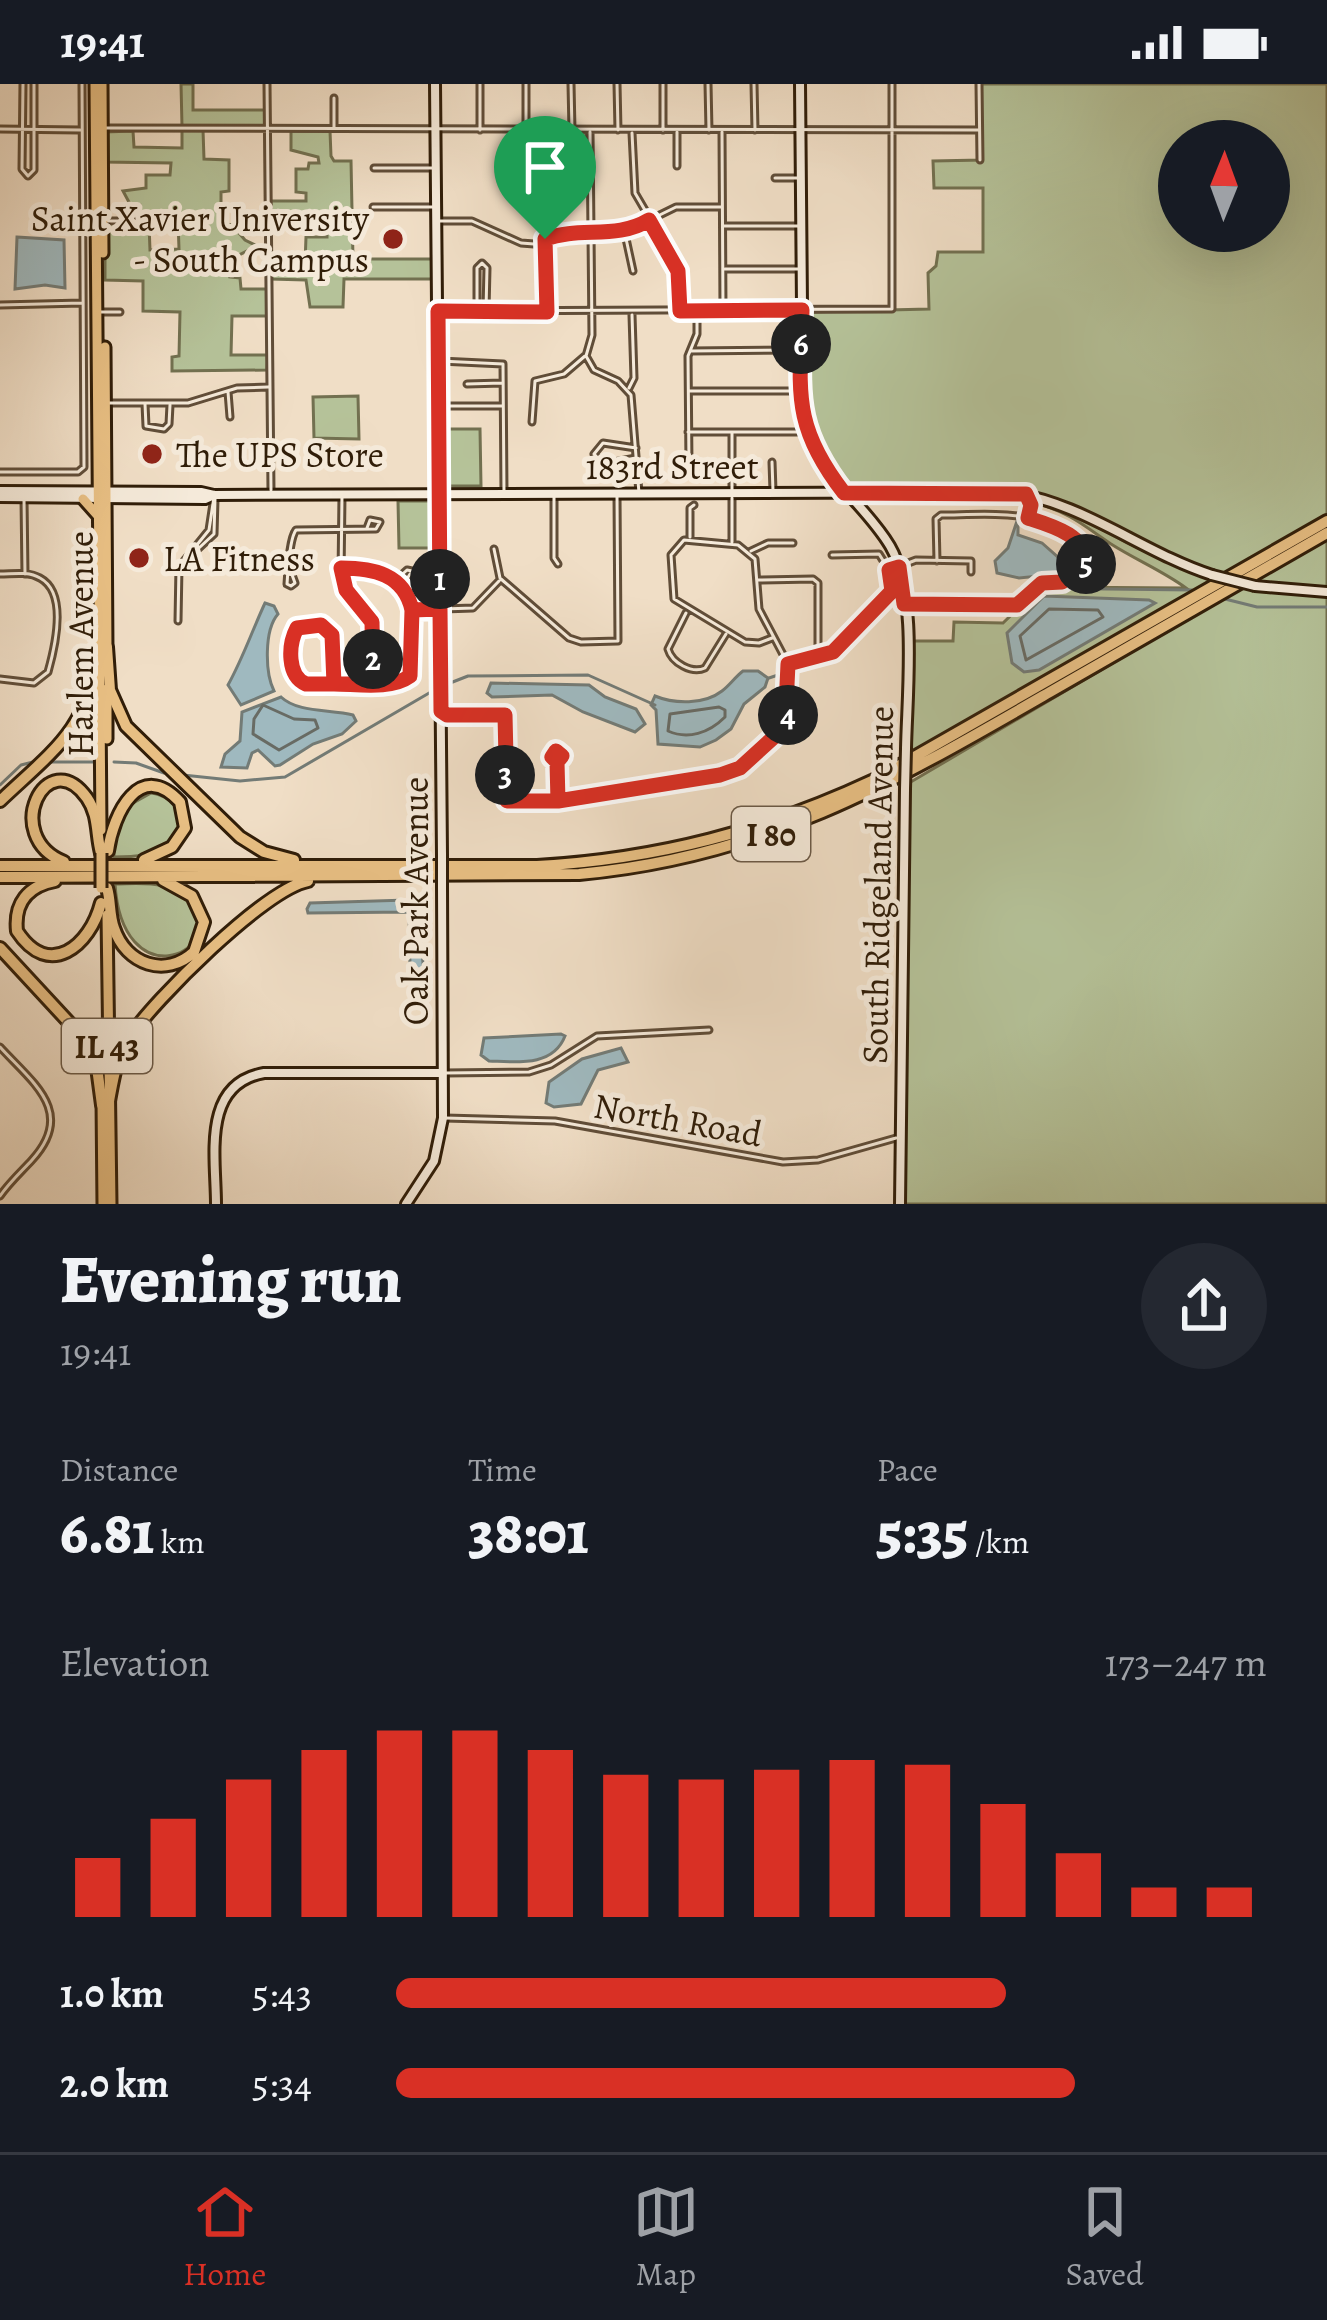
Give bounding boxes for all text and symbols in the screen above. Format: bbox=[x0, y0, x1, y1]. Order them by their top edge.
text: 19:41 bbox=[60, 11, 145, 73]
pin bbox=[494, 116, 596, 239]
north arrow bbox=[1158, 120, 1290, 252]
map controls bbox=[1158, 120, 1290, 252]
icon: arrive bbox=[512, 134, 578, 200]
place label: Saint Xavier University - South Campus bbox=[31, 194, 370, 284]
marker: Saint Xavier University - South Campus bbox=[380, 226, 406, 252]
pin: 6 bbox=[771, 314, 831, 374]
text: 6 bbox=[793, 321, 809, 366]
place label: The UPS Store bbox=[176, 430, 384, 479]
marker: The UPS Store bbox=[139, 441, 165, 467]
street label: 183rd Street bbox=[585, 442, 759, 491]
street label: Harlem Avenue bbox=[56, 531, 105, 757]
place label: LA Fitness bbox=[163, 534, 315, 583]
pin: 5 bbox=[1056, 534, 1116, 594]
text: 5 bbox=[1079, 541, 1093, 586]
marker: LA Fitness bbox=[126, 545, 152, 571]
pin: 1 bbox=[410, 549, 470, 609]
text: 1 bbox=[434, 556, 446, 601]
pin: 2 bbox=[343, 629, 403, 689]
text: 2 bbox=[365, 636, 381, 681]
pin: 4 bbox=[758, 685, 818, 745]
text: 4 bbox=[780, 692, 796, 737]
street label: South Ridgeland Avenue bbox=[850, 705, 905, 1065]
pin: 3 bbox=[475, 745, 535, 805]
text: 3 bbox=[498, 752, 512, 797]
street label: Oak Park Avenue bbox=[391, 777, 440, 1025]
road number: I 80 bbox=[732, 807, 810, 861]
road number: IL 43 bbox=[62, 1019, 152, 1073]
street label: North Road bbox=[590, 1081, 767, 1159]
text: Evening run bbox=[60, 1235, 402, 1325]
button: share bbox=[1141, 1243, 1267, 1369]
text: 19:41 bbox=[60, 1325, 131, 1378]
text: Distance bbox=[60, 1447, 178, 1492]
text: Time bbox=[468, 1447, 537, 1492]
text: Pace bbox=[877, 1447, 938, 1492]
text: 6.81 bbox=[60, 1492, 154, 1574]
text: 38:01 bbox=[468, 1492, 589, 1574]
text: 5:35 bbox=[877, 1492, 968, 1574]
text: km bbox=[154, 1519, 205, 1564]
text: /km bbox=[968, 1519, 1029, 1564]
text: Elevation bbox=[60, 1636, 210, 1689]
text: 173–247 m bbox=[1105, 1636, 1267, 1689]
text: 1.0 km bbox=[60, 1967, 164, 2020]
text: 5:43 bbox=[252, 1967, 312, 2020]
text: 2.0 km bbox=[60, 2057, 169, 2110]
text: 5:34 bbox=[252, 2057, 312, 2110]
tab: Home bbox=[183, 2179, 266, 2296]
tab: Map bbox=[633, 2179, 699, 2296]
tab: Saved bbox=[1065, 2179, 1144, 2296]

